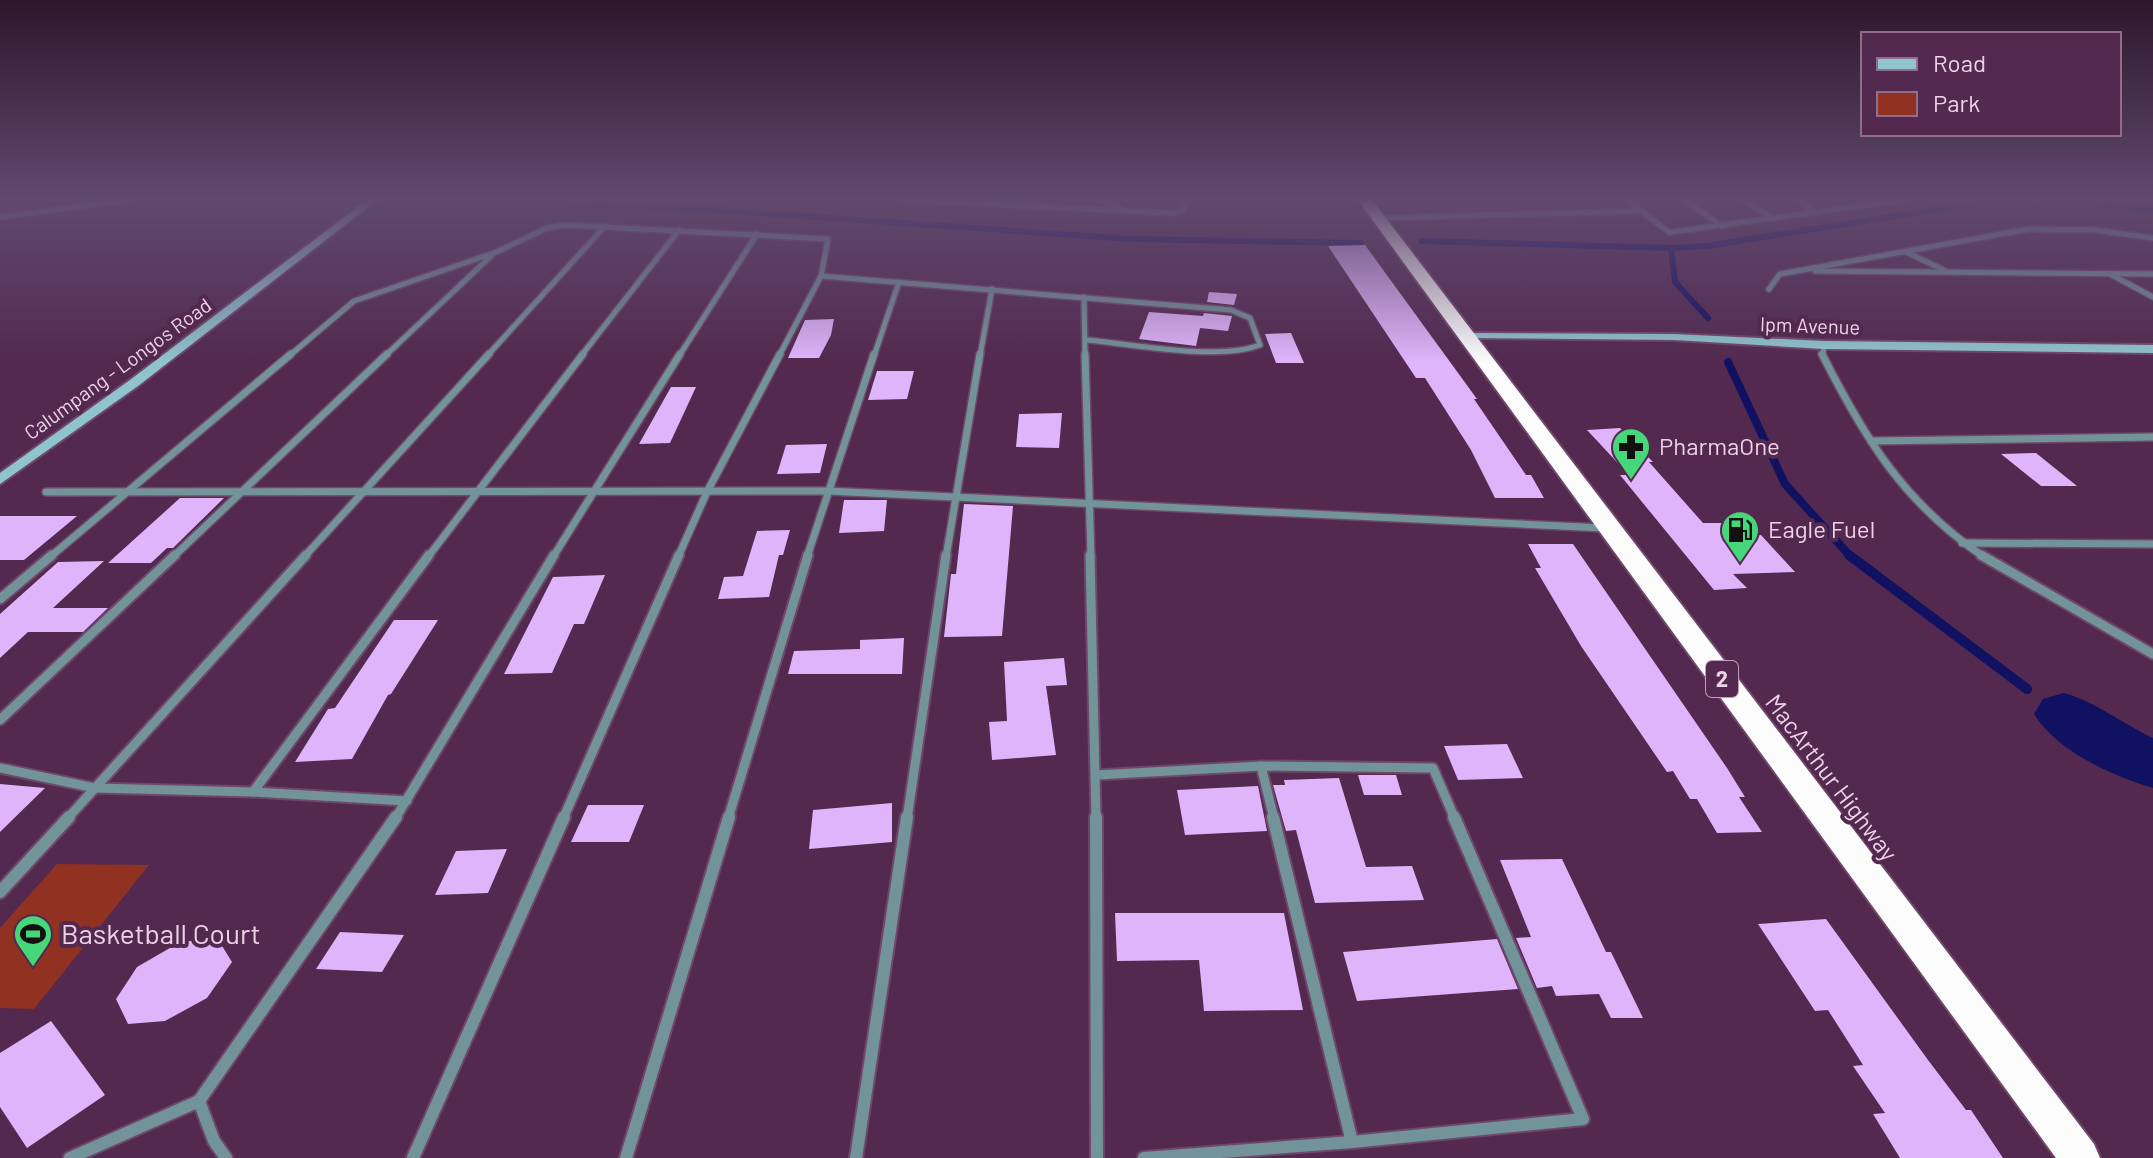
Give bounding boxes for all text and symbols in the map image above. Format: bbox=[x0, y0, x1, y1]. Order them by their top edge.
legend bbox=[1861, 32, 2121, 136]
text: Road bbox=[1933, 48, 1986, 77]
text: Park bbox=[1933, 88, 1980, 117]
street label: Calumpang - Longos Road bbox=[19, 292, 216, 444]
street label: Ipm Avenue bbox=[1759, 311, 1861, 339]
pharmacy icon: PharmaOne bbox=[1610, 426, 1652, 481]
place label: PharmaOne bbox=[1659, 431, 1780, 460]
fuel station icon: Eagle Fuel bbox=[1719, 509, 1761, 564]
place label: Eagle Fuel bbox=[1768, 514, 1875, 543]
road number: 2 bbox=[1706, 661, 1738, 697]
street label: MacArthur Highway bbox=[1760, 688, 1904, 866]
sports icon: Basketball Court bbox=[12, 913, 54, 968]
place label: Basketball Court bbox=[61, 916, 261, 950]

